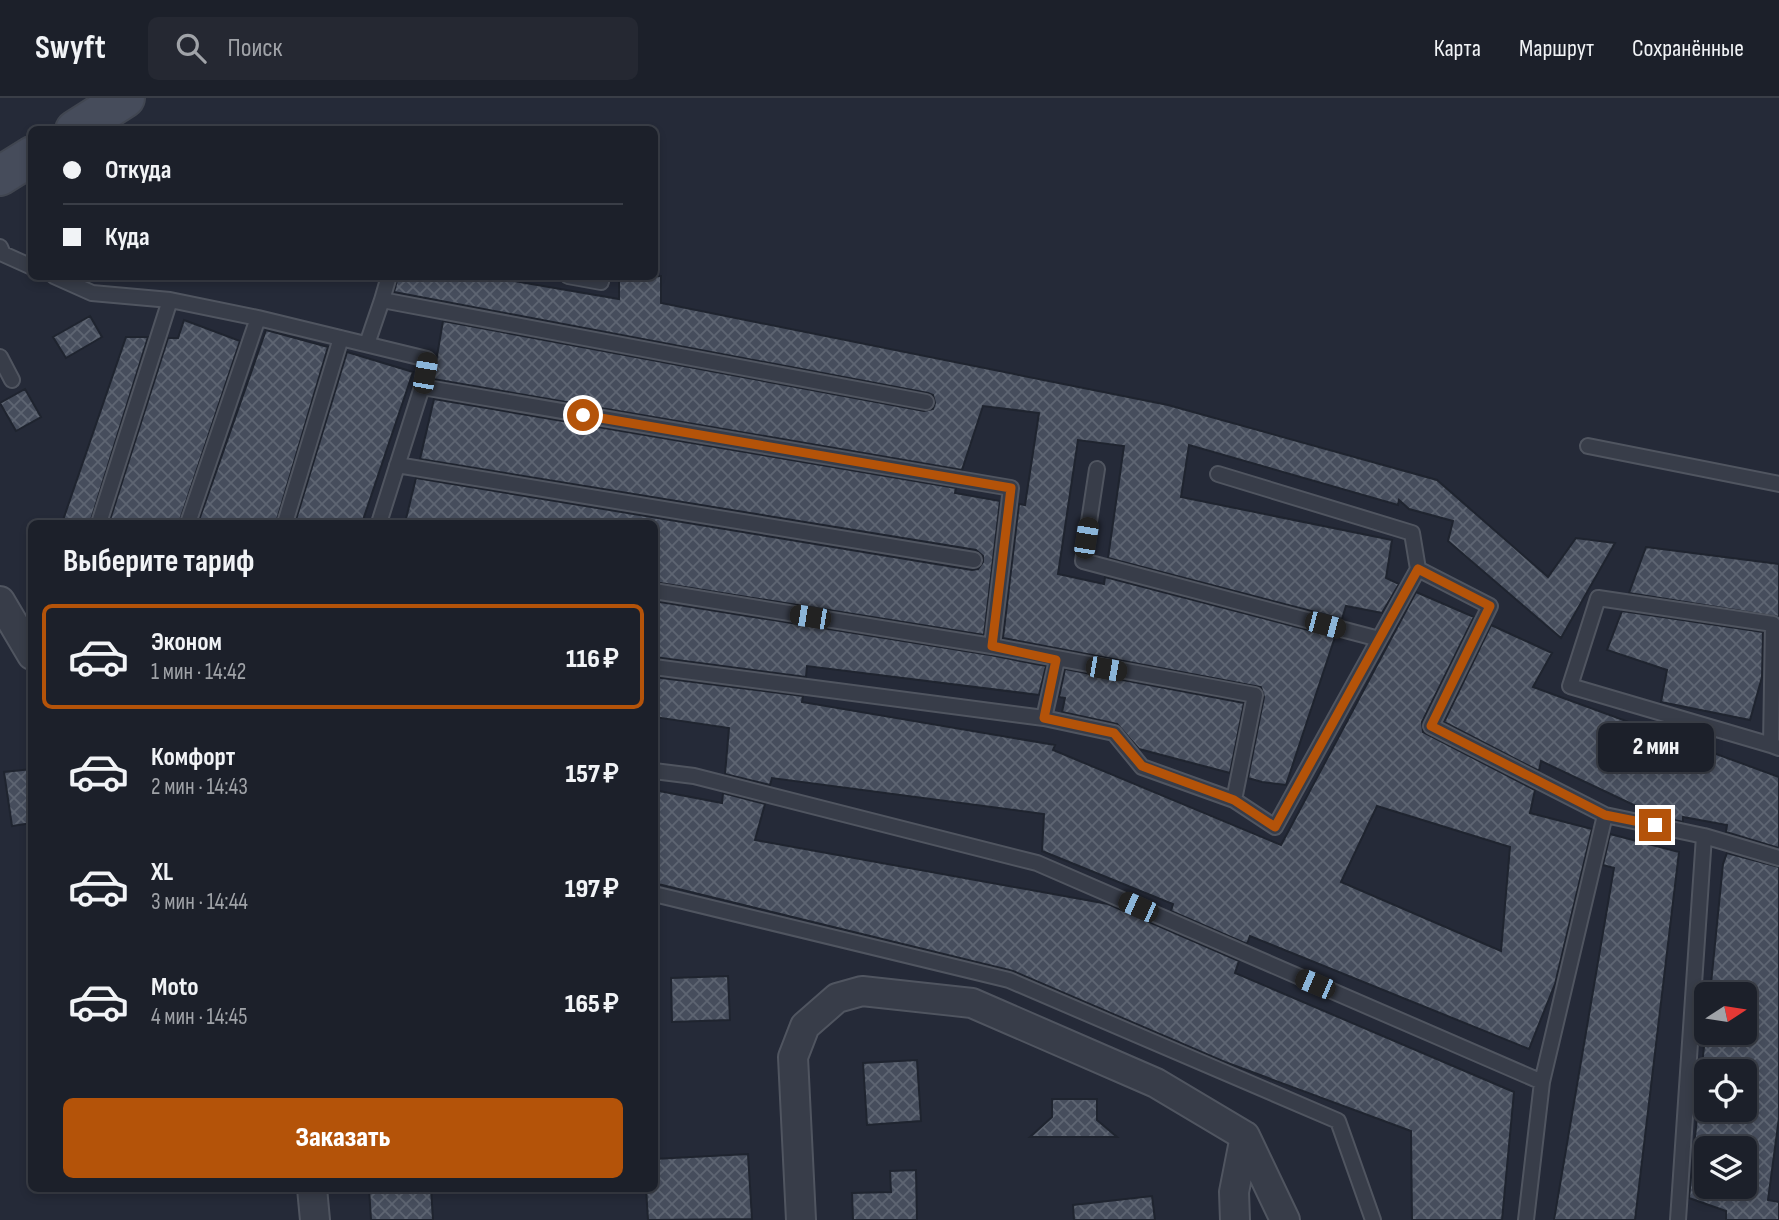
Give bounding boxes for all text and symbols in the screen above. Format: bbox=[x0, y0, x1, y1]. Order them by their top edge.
search box bbox=[148, 17, 638, 80]
text: Swyft bbox=[35, 28, 106, 68]
icon: search bbox=[172, 29, 210, 67]
text: Поиск bbox=[228, 33, 282, 64]
text: Карта bbox=[1434, 34, 1481, 63]
text: Маршрут bbox=[1519, 34, 1594, 63]
text: Сохранённые bbox=[1632, 34, 1744, 63]
text: Откуда bbox=[105, 155, 171, 186]
text: Куда bbox=[105, 222, 150, 253]
car bbox=[412, 350, 439, 396]
route start bbox=[567, 399, 599, 431]
car bbox=[1073, 516, 1100, 560]
text: Выберите тариф bbox=[63, 542, 254, 581]
car bbox=[788, 603, 833, 631]
car bbox=[1302, 609, 1349, 641]
icon: car bbox=[67, 625, 130, 688]
text: Эконом bbox=[151, 627, 222, 658]
text: 116 ₽ bbox=[566, 644, 619, 675]
car bbox=[1084, 655, 1129, 683]
text: 1 мин · 14:42 bbox=[151, 658, 246, 686]
callout: 2 мин bbox=[1597, 724, 1713, 772]
text: 2 мин bbox=[1633, 733, 1679, 761]
icon: car bbox=[67, 740, 130, 803]
text: Комфорт bbox=[151, 742, 235, 773]
text: 157 ₽ bbox=[566, 759, 619, 790]
text: 2 мин · 14:43 bbox=[151, 773, 248, 801]
route end bbox=[1639, 809, 1671, 841]
icon: car bbox=[67, 855, 130, 918]
text: XL bbox=[151, 857, 173, 888]
text: 197 ₽ bbox=[565, 874, 619, 905]
text: 3 мин · 14:44 bbox=[151, 888, 248, 916]
car bbox=[1115, 889, 1162, 925]
car bbox=[1292, 966, 1339, 1002]
icon: car bbox=[67, 970, 130, 1033]
text: Moto bbox=[151, 972, 199, 1003]
north arrow bbox=[1694, 982, 1757, 1045]
map controls bbox=[1694, 982, 1757, 1199]
text: 165 ₽ bbox=[565, 989, 619, 1020]
text: 4 мин · 14:45 bbox=[151, 1003, 248, 1031]
button: locate bbox=[1694, 1059, 1757, 1122]
button: Заказать bbox=[63, 1098, 623, 1178]
button: layers bbox=[1694, 1136, 1757, 1199]

